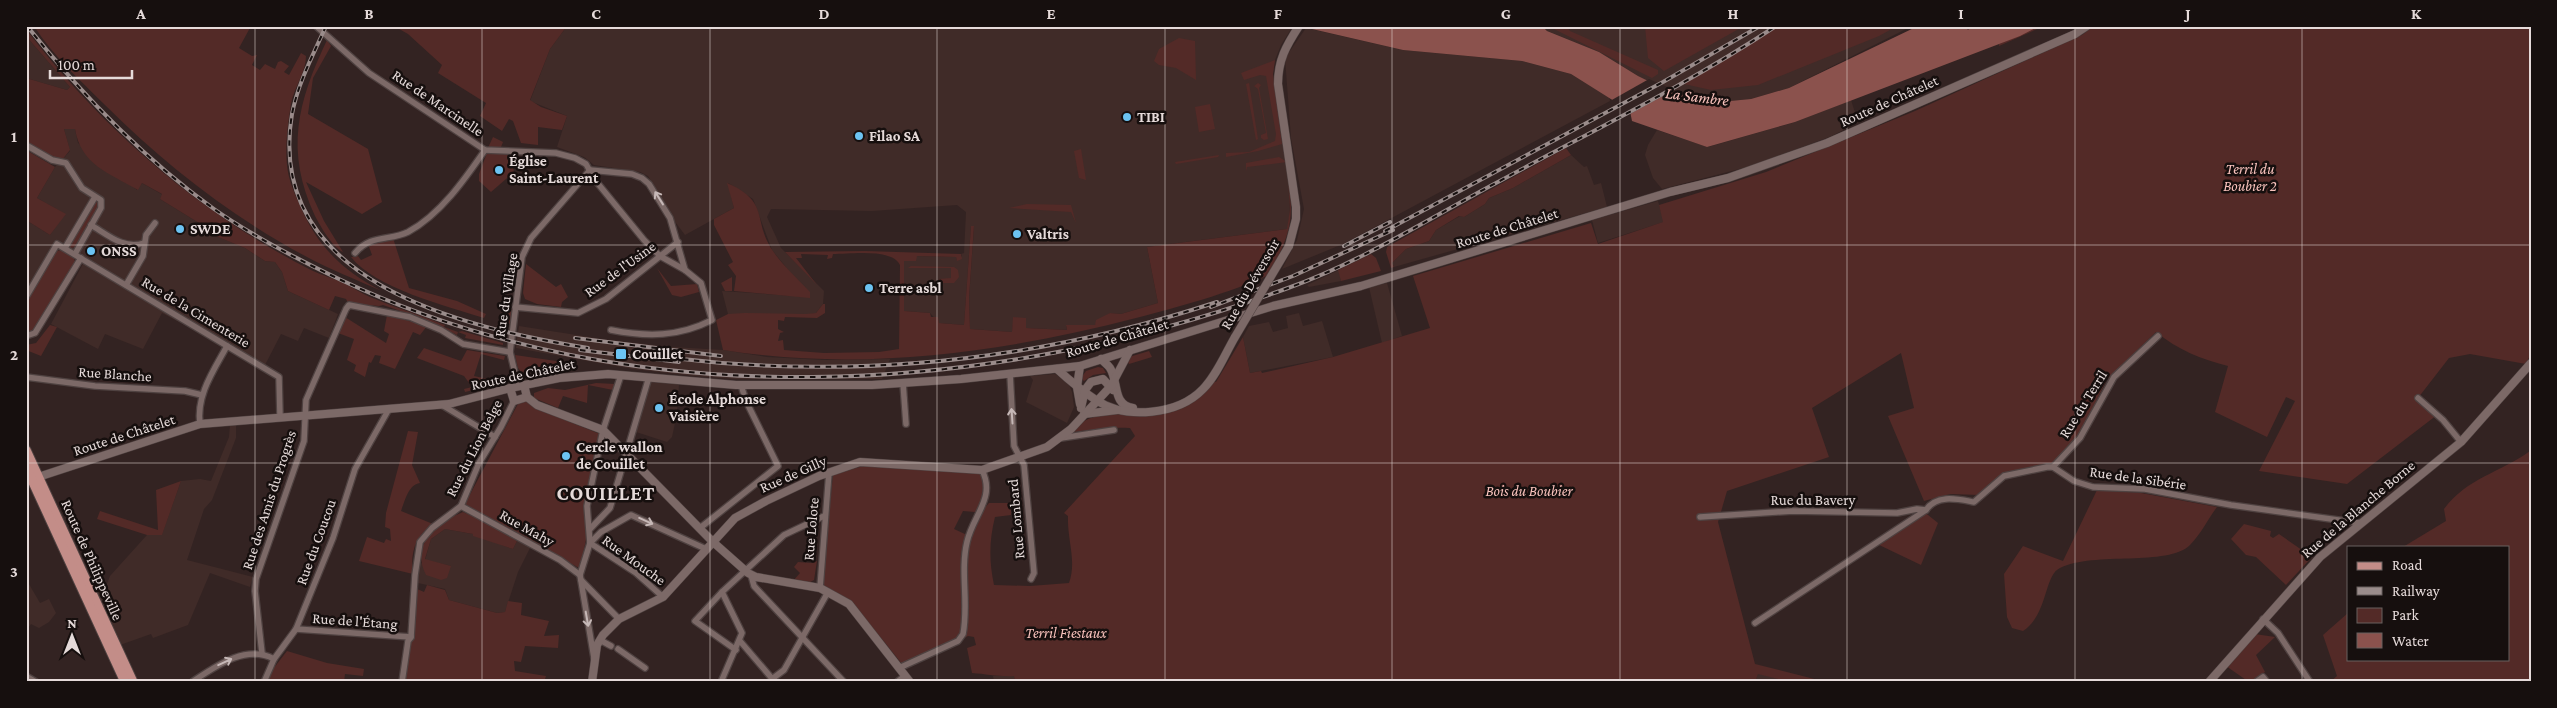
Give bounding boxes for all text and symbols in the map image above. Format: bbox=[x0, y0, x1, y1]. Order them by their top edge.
text: A bbox=[135, 5, 146, 22]
text: B bbox=[364, 5, 374, 22]
text: C bbox=[591, 5, 601, 22]
text: D bbox=[818, 5, 830, 22]
text: E bbox=[1046, 5, 1056, 22]
text: F bbox=[1274, 5, 1283, 22]
text: G bbox=[1501, 5, 1511, 22]
text: H bbox=[1728, 5, 1739, 22]
text: I bbox=[1958, 5, 1964, 22]
text: J bbox=[2183, 5, 2191, 22]
text: K bbox=[2411, 5, 2422, 22]
scale bar bbox=[50, 48, 132, 80]
text: 100 m bbox=[58, 57, 95, 73]
street label: Rue de Marcinelle bbox=[389, 67, 487, 140]
street label: Route de Châtelet bbox=[1837, 72, 1942, 130]
water label: La Sambre bbox=[1664, 84, 1730, 109]
place label: TIBI bbox=[1137, 109, 1165, 125]
marker: TIBI bbox=[1121, 111, 1133, 123]
text: 1 bbox=[11, 128, 17, 145]
place label: Filao SA bbox=[869, 128, 921, 144]
marker: Filao SA bbox=[853, 130, 865, 142]
place label: Église Saint-Laurent bbox=[509, 153, 599, 186]
park label: Terril du Boubier 2 bbox=[2223, 161, 2277, 194]
marker: Église Saint-Laurent bbox=[493, 164, 505, 176]
one-way arrow bbox=[653, 191, 664, 205]
street label: Route de Châtelet bbox=[1454, 205, 1561, 251]
place label: SWDE bbox=[190, 221, 231, 237]
marker: SWDE bbox=[174, 223, 186, 235]
place label: Valtris bbox=[1026, 226, 1069, 242]
marker: Valtris bbox=[1011, 228, 1023, 240]
street label: Rue du Déversoir bbox=[1218, 235, 1283, 332]
street label: Rue de l'Usine bbox=[581, 238, 659, 300]
place label: ONSS bbox=[101, 243, 137, 259]
marker: ONSS bbox=[85, 245, 97, 257]
street label: Rue du Village bbox=[491, 251, 522, 338]
street label: Rue de la Cimenterie bbox=[139, 273, 253, 351]
place label: Terre asbl bbox=[879, 280, 942, 296]
marker: Terre asbl bbox=[863, 282, 875, 294]
street label: Route de Châtelet bbox=[1064, 315, 1171, 360]
text: 2 bbox=[10, 346, 18, 363]
place label: Couillet bbox=[632, 346, 683, 362]
marker: Couillet bbox=[614, 347, 628, 361]
street label: Route de Châtelet bbox=[470, 355, 577, 393]
street label: Rue Blanche bbox=[78, 363, 153, 385]
street label: Rue du Terril bbox=[2056, 367, 2110, 441]
place label: École Alphonse Vaisière bbox=[668, 391, 766, 424]
street label: Rue du Lion Belge bbox=[443, 397, 506, 499]
marker: École Alphonse Vaisière bbox=[653, 402, 665, 414]
one-way arrow bbox=[1008, 409, 1017, 425]
street label: Route de Châtelet bbox=[71, 411, 178, 459]
street label: Rue des Amis du Progrès bbox=[239, 428, 300, 572]
place label: Cercle wallon de Couillet bbox=[576, 439, 663, 472]
marker: Cercle wallon de Couillet bbox=[560, 450, 572, 462]
street label: Rue de Gilly bbox=[757, 452, 829, 497]
street label: Rue de la Blanche Borne bbox=[2298, 457, 2418, 561]
street label: Rue de la Sibérie bbox=[2089, 463, 2188, 493]
street label: Rue Lombard bbox=[1005, 478, 1027, 560]
district label: COUILLET bbox=[557, 482, 655, 504]
park label: Bois du Boubier bbox=[1485, 483, 1573, 499]
street label: Rue du Bavery bbox=[1771, 492, 1856, 509]
street label: Rue Lolote bbox=[800, 496, 822, 561]
street label: Route de Philippeville bbox=[57, 497, 126, 623]
street label: Rue du Coucou bbox=[293, 497, 339, 587]
street label: Rue Mahy bbox=[496, 507, 557, 550]
one-way arrow bbox=[638, 516, 653, 526]
street label: Rue Mouche bbox=[599, 532, 669, 588]
legend bbox=[2347, 546, 2510, 660]
text: Road bbox=[2392, 557, 2423, 573]
text: 3 bbox=[10, 563, 18, 580]
text: Railway bbox=[2392, 583, 2440, 600]
text: Park bbox=[2392, 607, 2419, 623]
north arrow bbox=[48, 610, 98, 660]
street label: Rue de l'Étang bbox=[312, 610, 398, 633]
one-way arrow bbox=[583, 610, 593, 626]
text: N bbox=[67, 615, 77, 631]
park label: Terril Fiestaux bbox=[1025, 625, 1107, 641]
text: Water bbox=[2392, 633, 2429, 649]
one-way arrow bbox=[217, 657, 232, 666]

